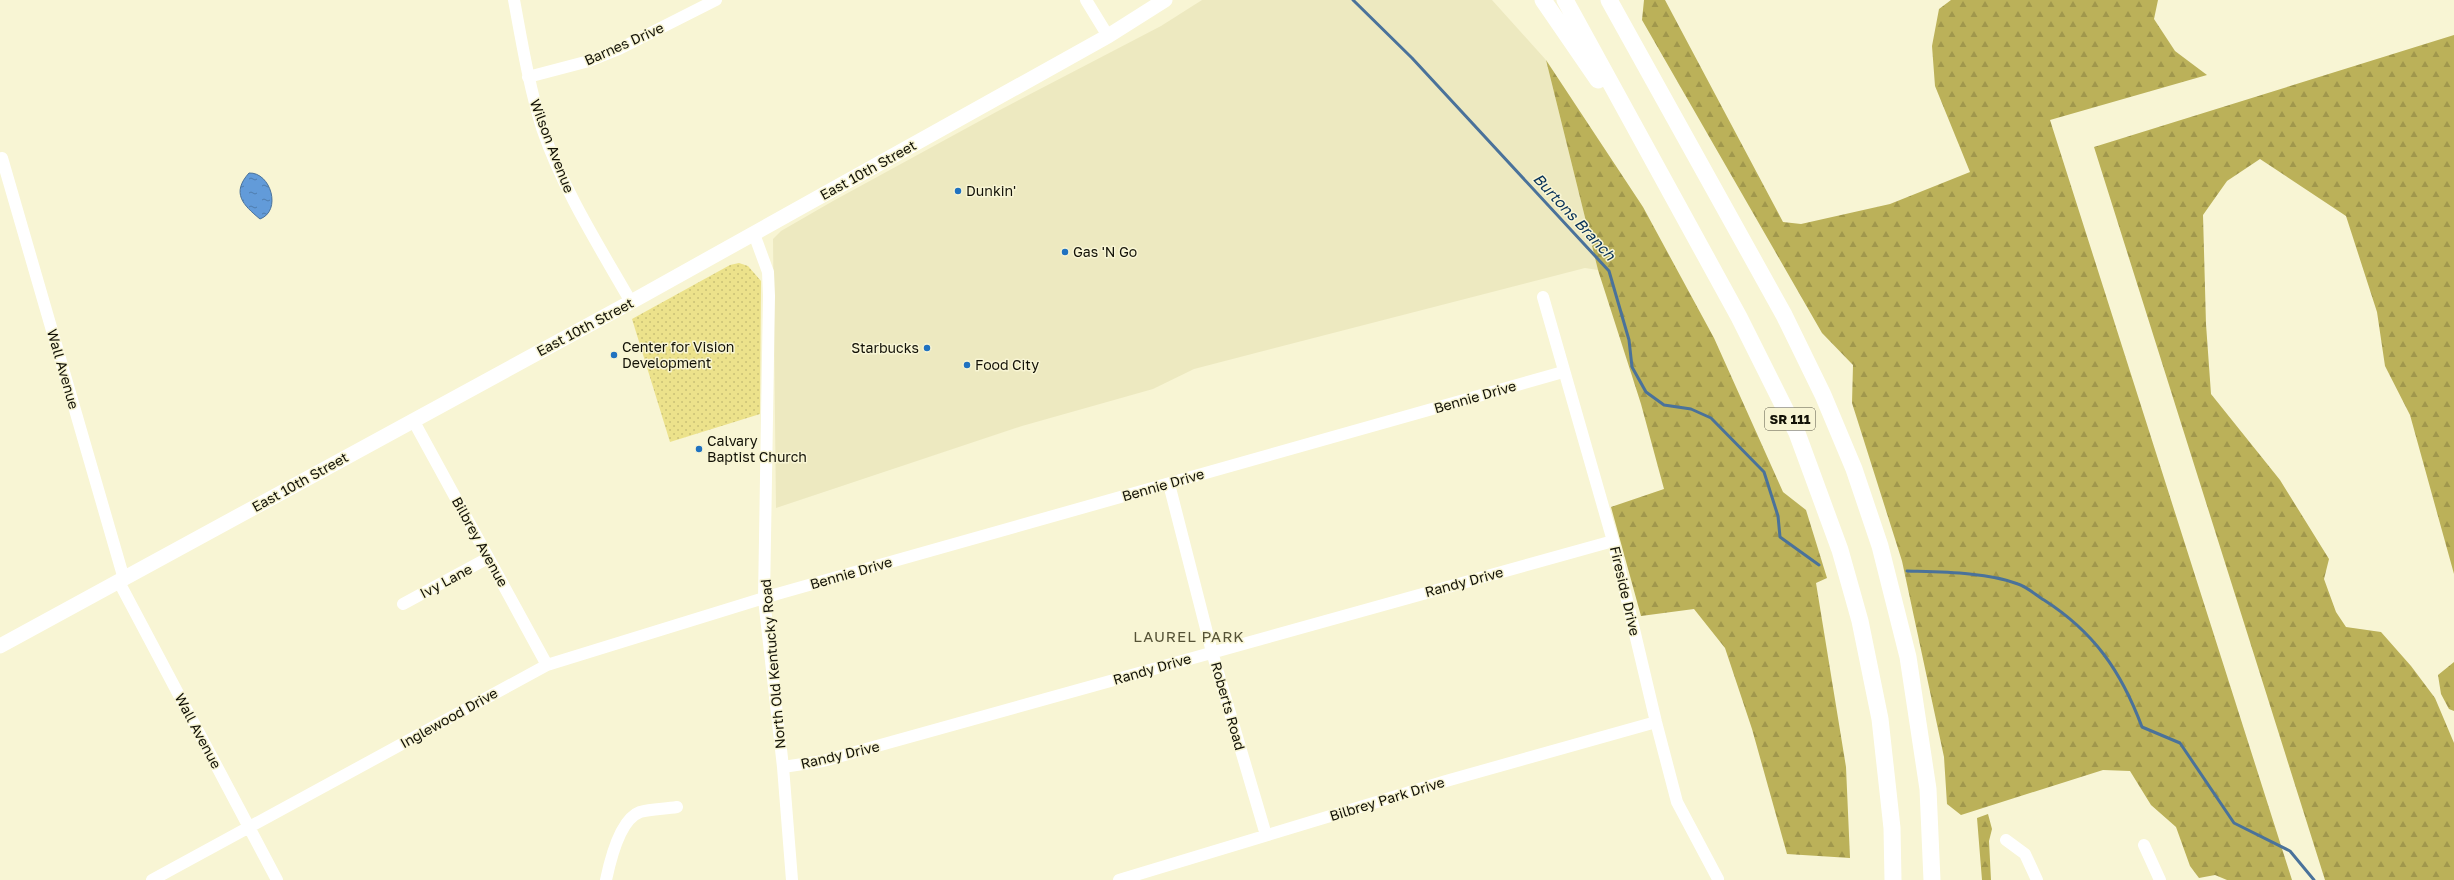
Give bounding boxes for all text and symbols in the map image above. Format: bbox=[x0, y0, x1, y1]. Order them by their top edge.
street label: Barnes Drive bbox=[581, 18, 666, 69]
street label: Wilson Avenue bbox=[527, 97, 578, 195]
street label: East 10th Street bbox=[817, 136, 919, 203]
water label: Burtons Branch bbox=[1530, 169, 1620, 264]
place label: Dunkin' bbox=[966, 182, 1016, 199]
marker: Dunkin' bbox=[953, 186, 963, 196]
place label: Gas 'N Go bbox=[1073, 243, 1137, 260]
marker: Gas 'N Go bbox=[1060, 247, 1070, 257]
street label: East 10th Street bbox=[533, 294, 636, 359]
street label: Wall Avenue bbox=[44, 327, 83, 411]
place label: Center for Vision Development bbox=[622, 338, 734, 371]
place label: Starbucks bbox=[851, 339, 919, 356]
marker: Starbucks bbox=[922, 343, 932, 353]
marker: Center for Vision Development bbox=[609, 350, 619, 360]
place label: Food City bbox=[975, 356, 1039, 373]
marker: Food City bbox=[962, 360, 972, 370]
street label: Bennie Drive bbox=[1432, 377, 1518, 416]
road number: SR 111 bbox=[1765, 408, 1815, 430]
place label: Calvary Baptist Church bbox=[707, 432, 807, 465]
marker: Calvary Baptist Church bbox=[694, 444, 704, 454]
street label: East 10th Street bbox=[249, 448, 351, 515]
street label: Bennie Drive bbox=[1120, 465, 1206, 504]
street label: Bilbrey Avenue bbox=[449, 494, 512, 590]
street label: Fireside Drive bbox=[1607, 544, 1644, 637]
street label: Bennie Drive bbox=[808, 553, 894, 592]
street label: Ivy Lane bbox=[417, 560, 475, 601]
street label: Randy Drive bbox=[1423, 563, 1505, 600]
street label: North Old Kentucky Road bbox=[757, 578, 788, 750]
district label: LAUREL PARK bbox=[1133, 627, 1245, 645]
street label: Randy Drive bbox=[1111, 649, 1193, 688]
street label: Roberts Road bbox=[1208, 660, 1249, 752]
street label: Inglewood Drive bbox=[397, 684, 500, 751]
street label: Wall Avenue bbox=[172, 690, 225, 771]
street label: Randy Drive bbox=[799, 737, 881, 772]
street label: Bilbrey Park Drive bbox=[1327, 773, 1446, 824]

